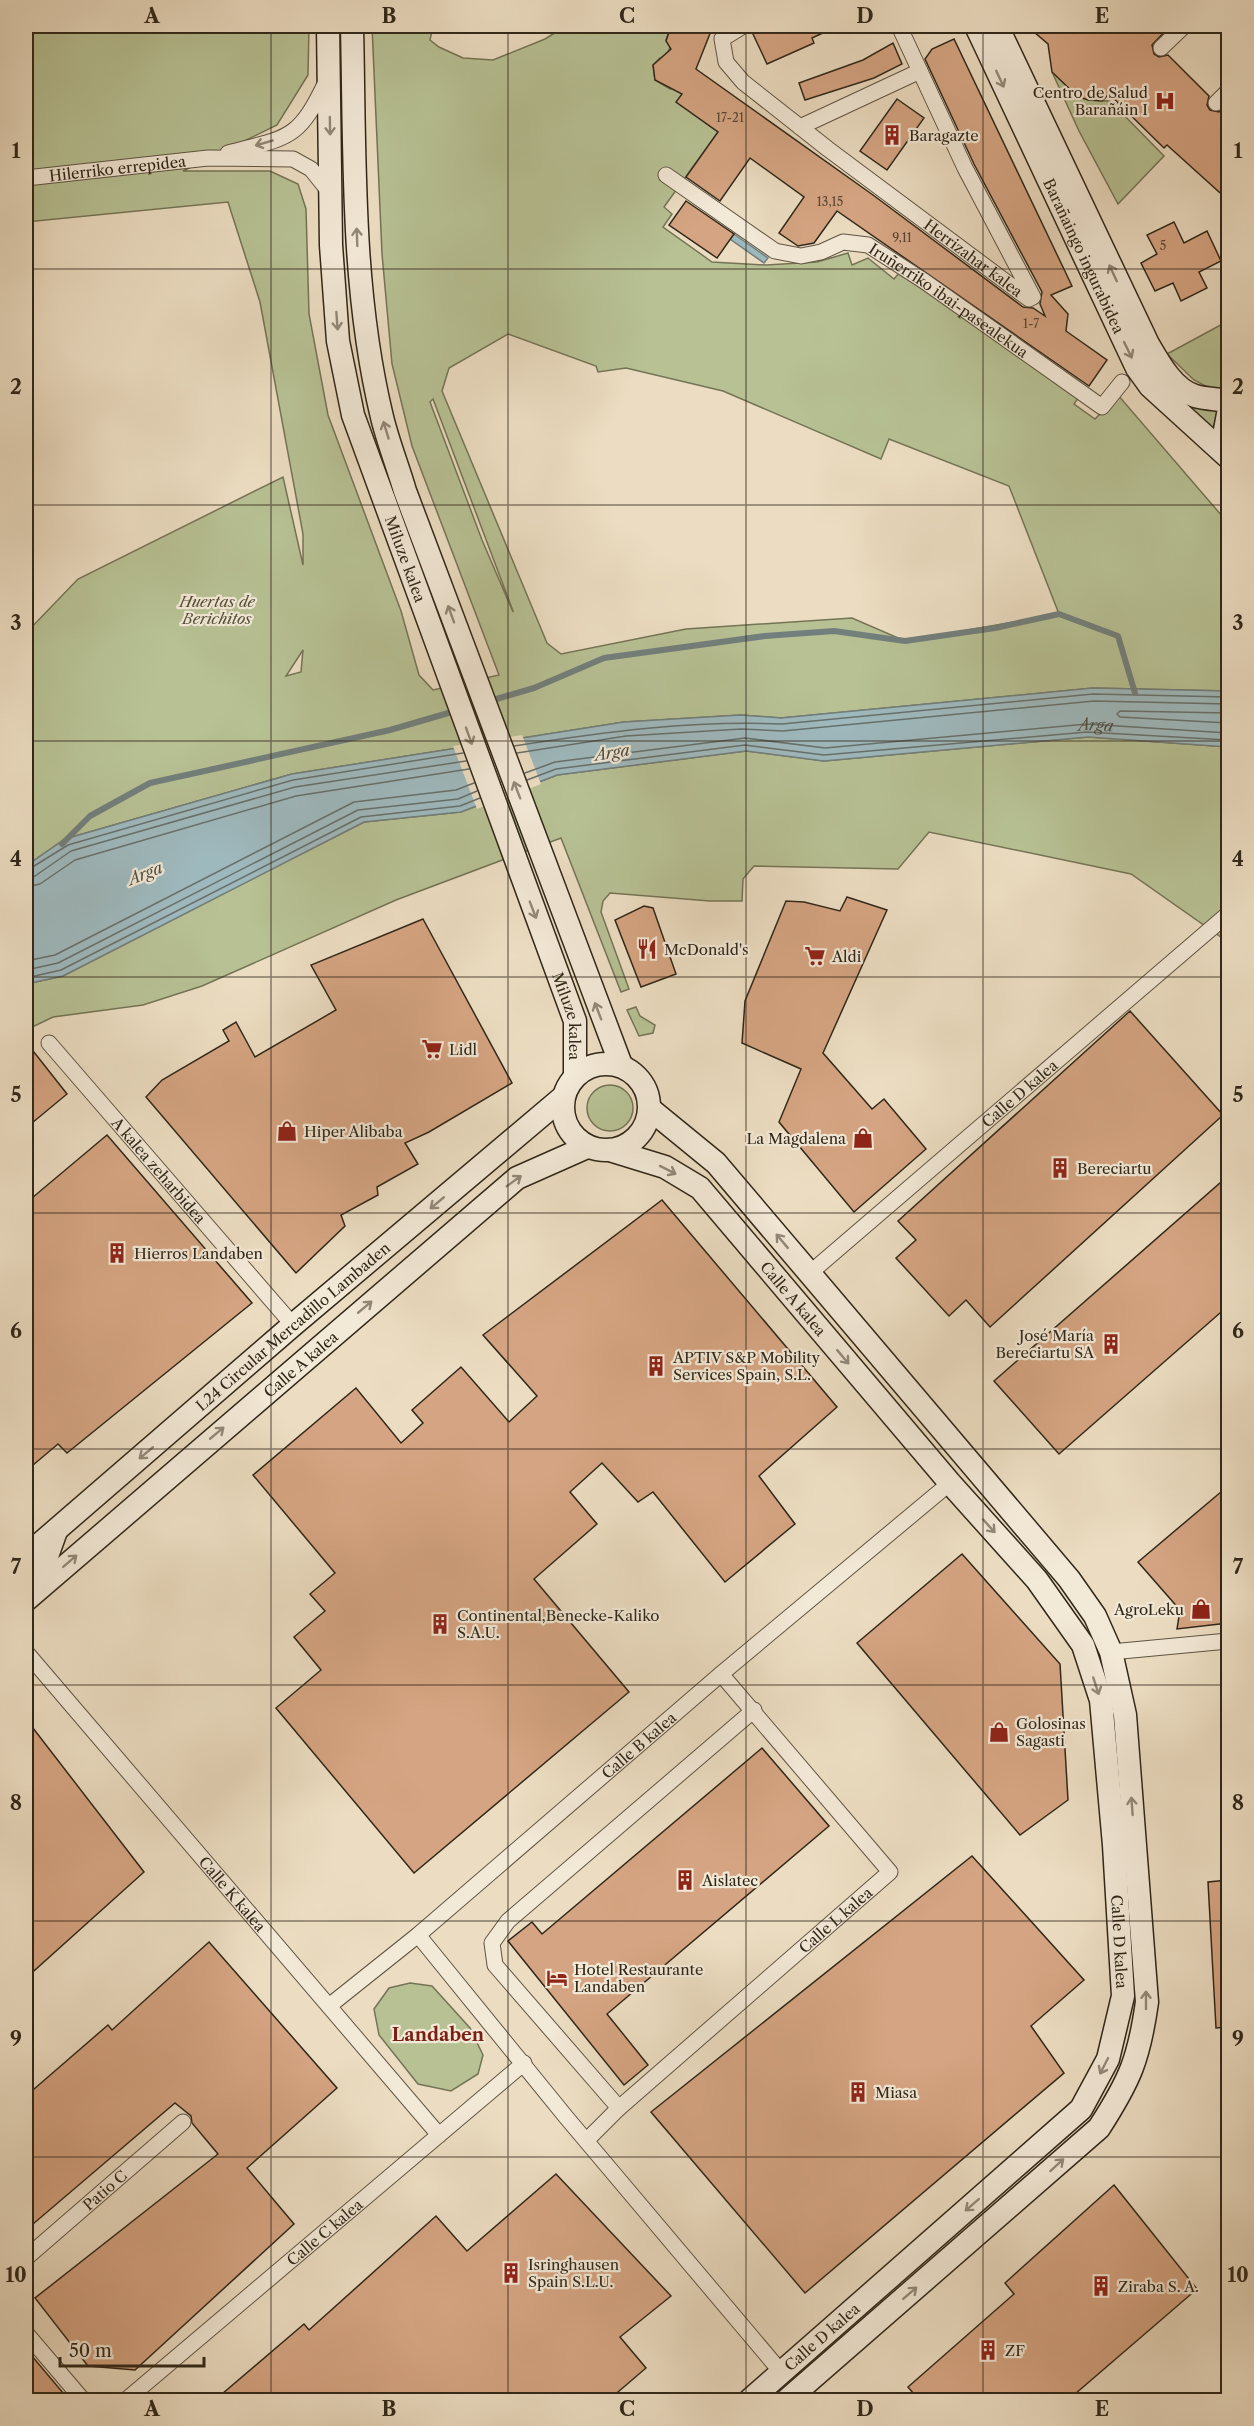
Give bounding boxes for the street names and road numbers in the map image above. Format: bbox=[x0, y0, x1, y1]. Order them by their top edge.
street label: Hilerriko errepidea bbox=[48, 151, 187, 185]
street label: Barañaingo ingurabidea bbox=[1040, 175, 1129, 336]
street label: Herrizahar kalea bbox=[920, 215, 1027, 301]
street label: Iruñerriko ibai-pasealekua bbox=[866, 239, 1032, 362]
street label: Miluze kalea bbox=[381, 513, 430, 605]
street label: Miluze kalea bbox=[548, 969, 585, 1060]
street label: Calle D kalea bbox=[977, 1055, 1061, 1131]
street label: A kalea zeharbidea bbox=[107, 1112, 210, 1227]
street label: L24 Circular Mercadillo Lambaden bbox=[192, 1238, 394, 1415]
street label: Calle A kalea bbox=[757, 1257, 831, 1340]
street label: Calle A kalea bbox=[260, 1327, 342, 1401]
street label: Calle B kalea bbox=[597, 1708, 680, 1782]
street label: Calle K kalea bbox=[195, 1852, 270, 1935]
street label: Calle L kalea bbox=[795, 1882, 876, 1957]
street label: Calle D kalea bbox=[1107, 1894, 1132, 1989]
street label: Patio C bbox=[79, 2166, 131, 2214]
street label: Calle C kalea bbox=[283, 2194, 366, 2269]
street label: Calle D kalea bbox=[780, 2299, 864, 2375]

